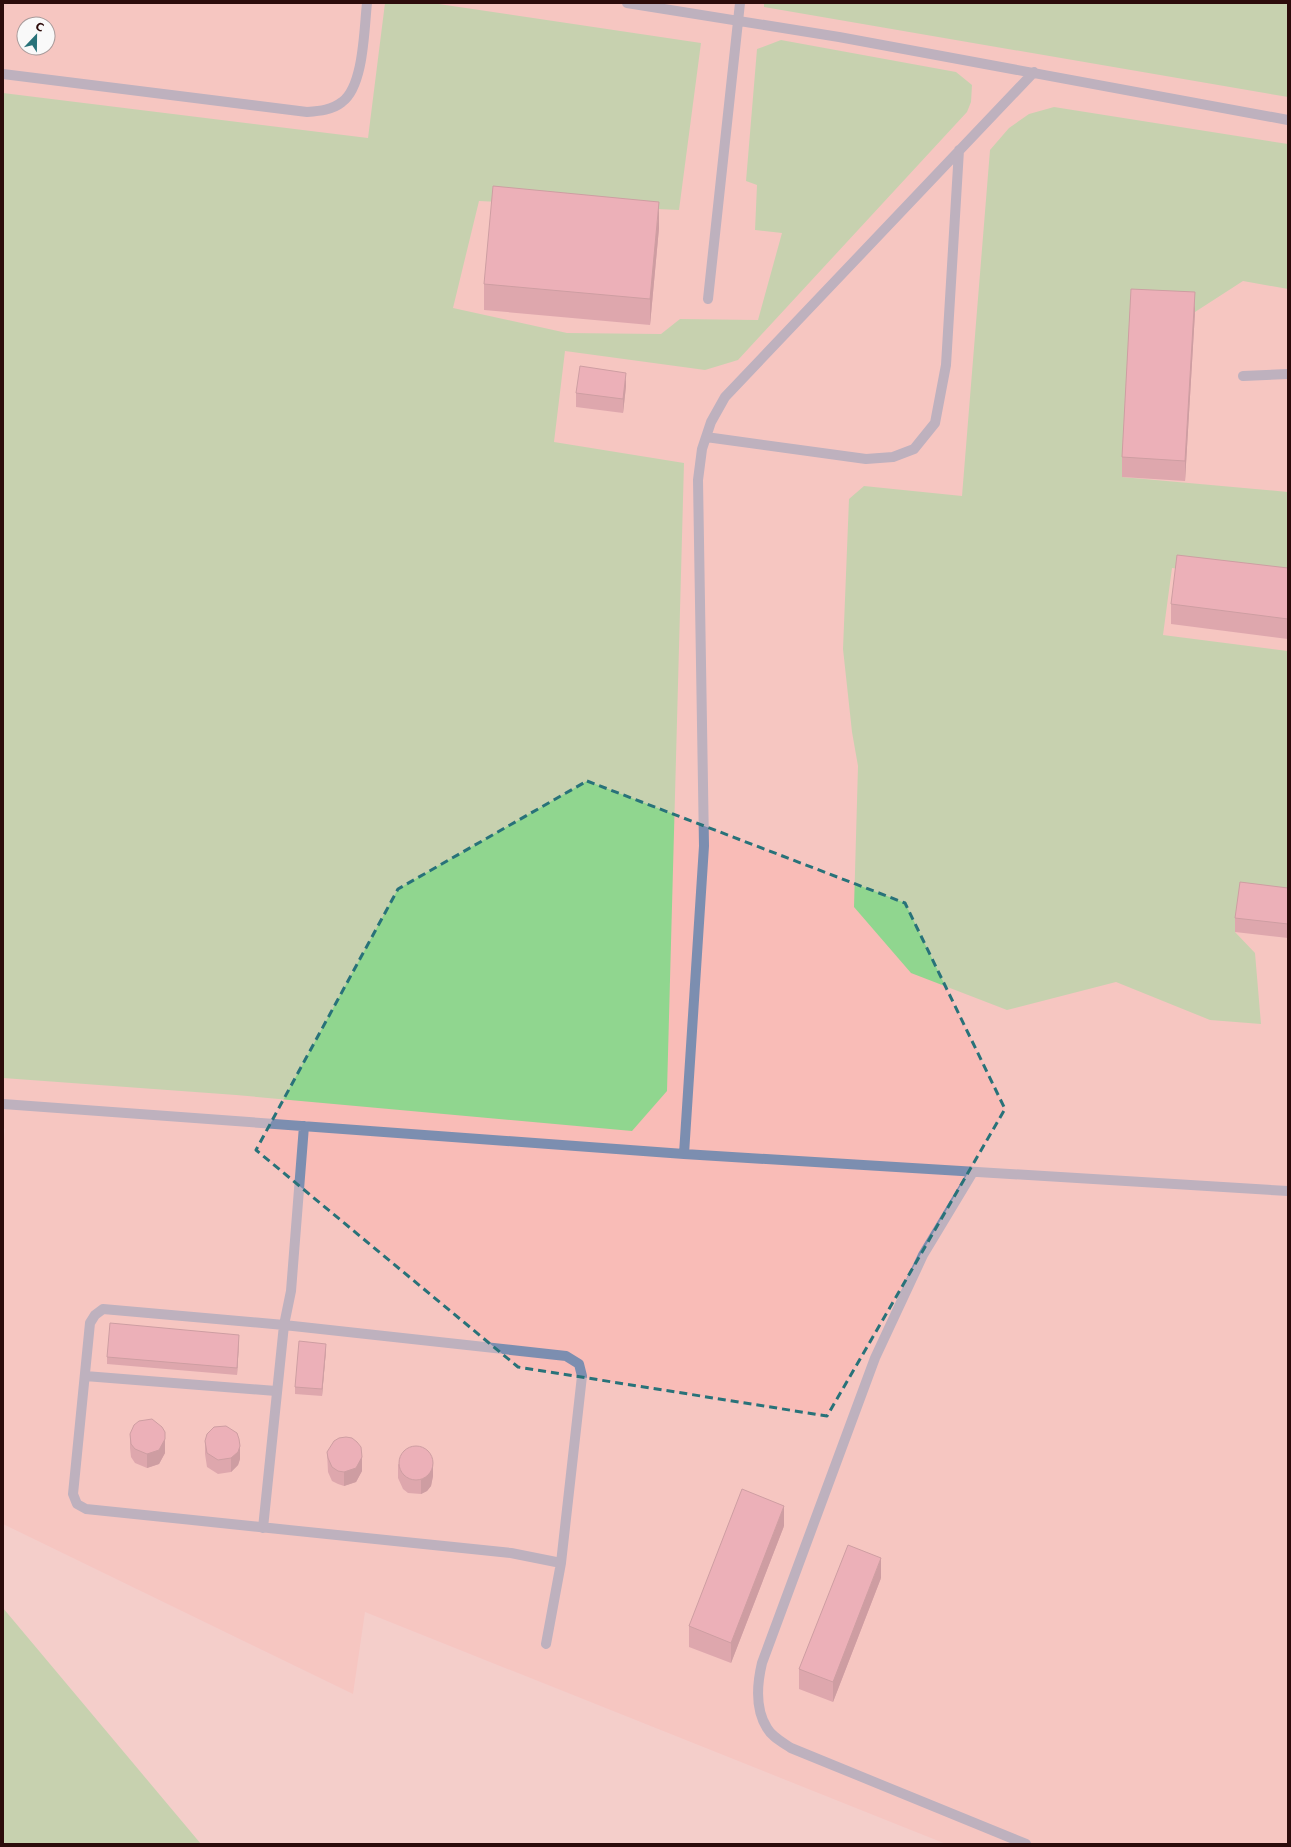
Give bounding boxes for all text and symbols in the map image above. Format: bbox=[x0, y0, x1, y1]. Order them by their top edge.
north arrow bbox=[16, 16, 56, 56]
text: С bbox=[33, 20, 46, 35]

